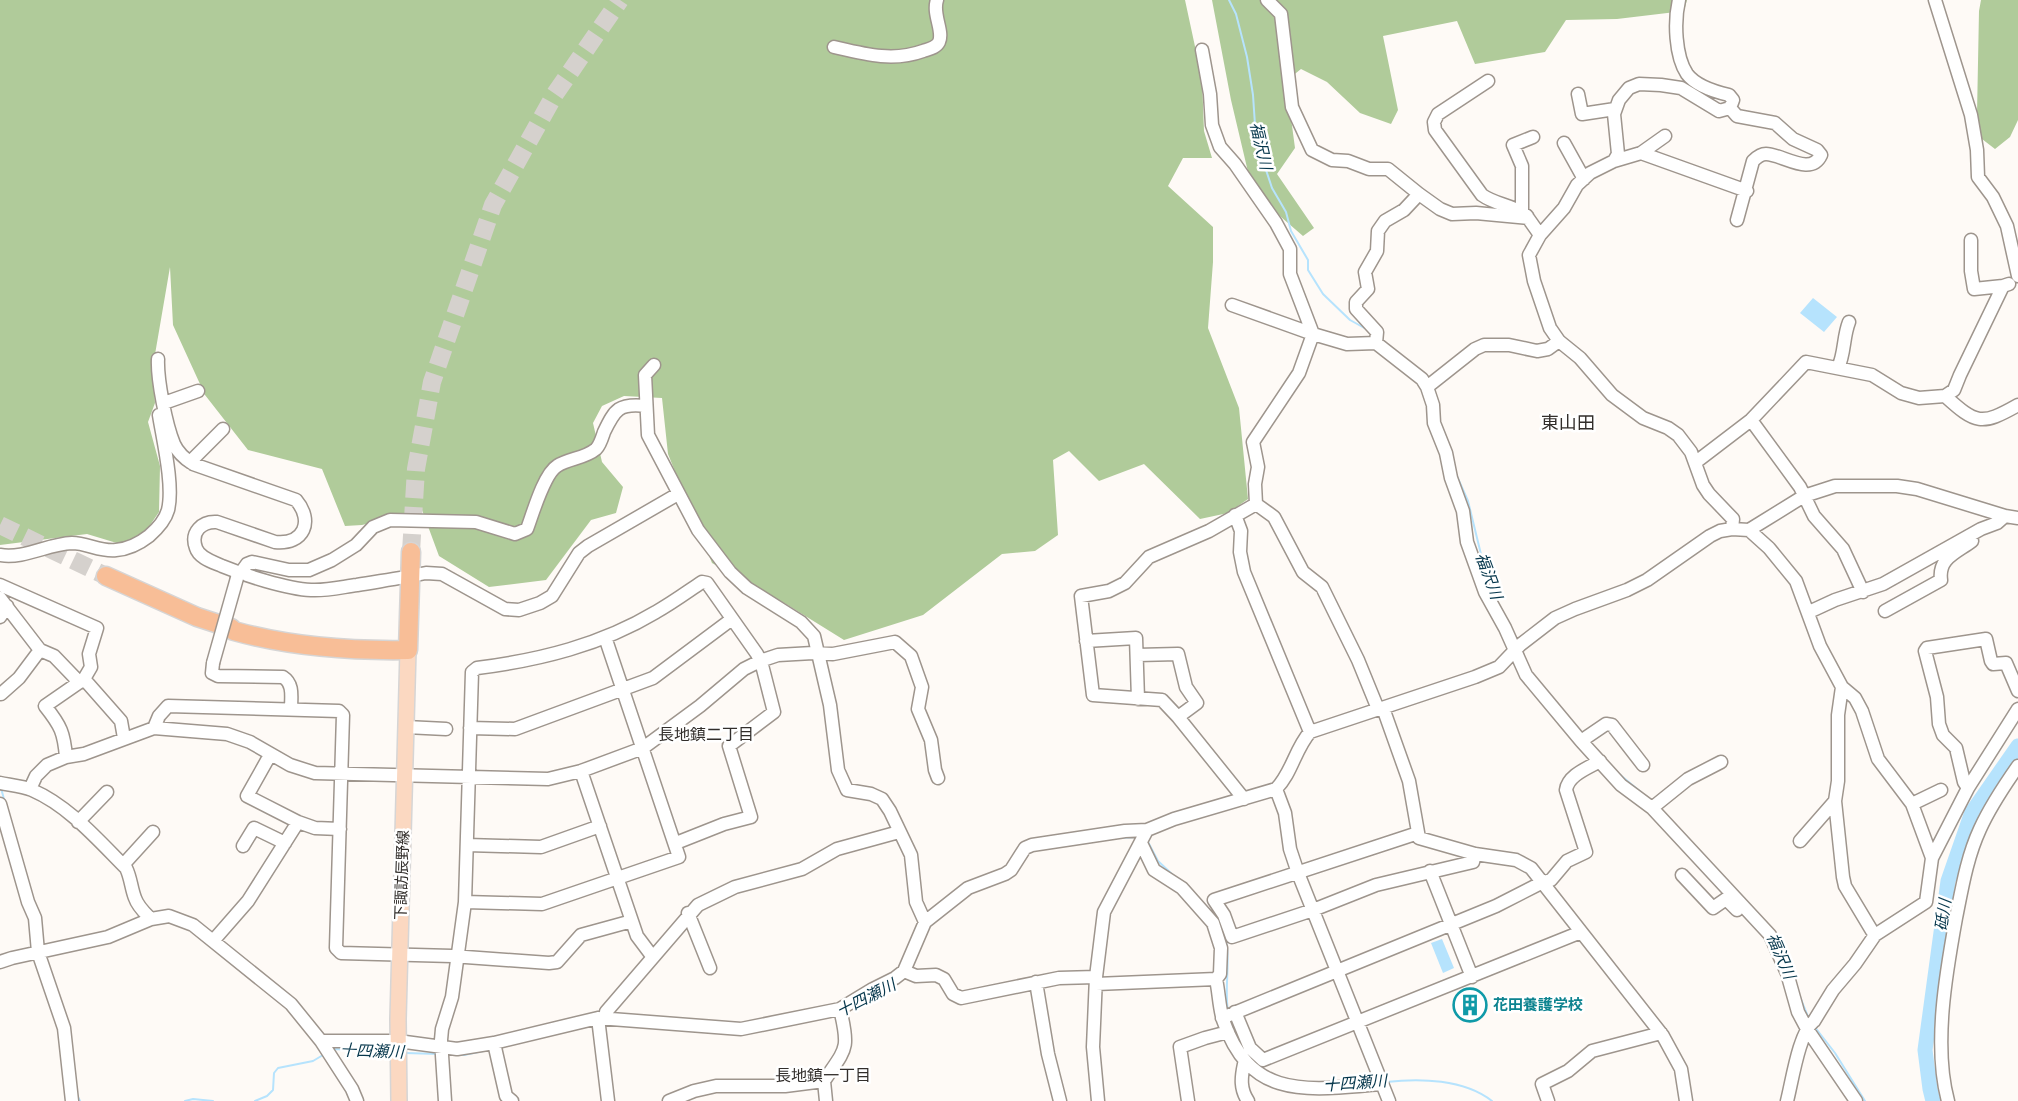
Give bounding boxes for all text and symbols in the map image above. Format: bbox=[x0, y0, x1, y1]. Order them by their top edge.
water label: 福沢川 bbox=[1246, 120, 1276, 173]
district label: 東山田 bbox=[1541, 412, 1595, 433]
water label: 福沢川 bbox=[1472, 550, 1507, 604]
district label: 長地鎮二丁目 bbox=[658, 725, 754, 744]
street label: 下諏訪辰野線 bbox=[391, 830, 413, 920]
water label: 砥川 bbox=[1931, 896, 1955, 932]
water label: 福沢川 bbox=[1763, 930, 1800, 984]
water label: 十四瀬川 bbox=[833, 974, 901, 1021]
building icon: 花田養護学校 bbox=[1452, 987, 1488, 1023]
place label: 花田養護学校 bbox=[1493, 996, 1583, 1014]
water label: 十四瀬川 bbox=[340, 1040, 406, 1062]
district label: 長地鎮一丁目 bbox=[775, 1066, 871, 1085]
water label: 十四瀬川 bbox=[1322, 1071, 1390, 1095]

